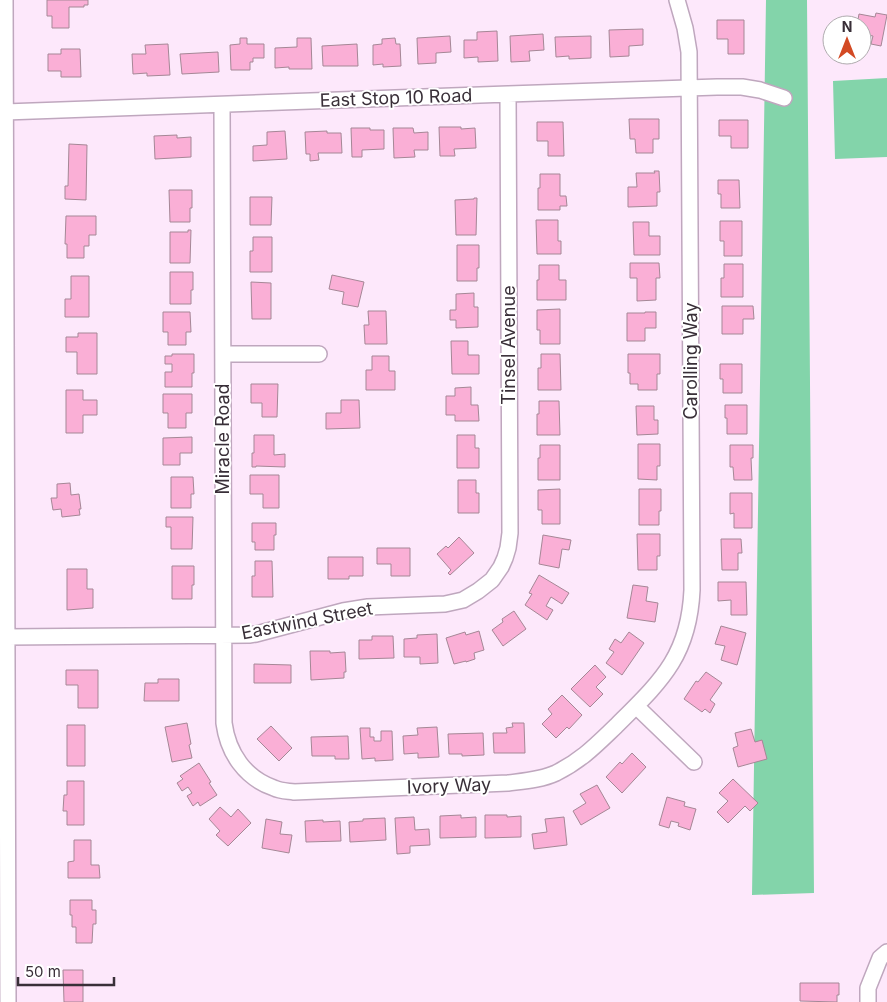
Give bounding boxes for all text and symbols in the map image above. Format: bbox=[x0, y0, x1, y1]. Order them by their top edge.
north arrow bbox=[822, 15, 872, 65]
text: N bbox=[842, 18, 852, 35]
street label: East Stop 10 Road bbox=[319, 84, 473, 111]
street label: Tinsel Avenue bbox=[498, 285, 519, 405]
street label: Carolling Way bbox=[680, 302, 701, 420]
street label: Miracle Road bbox=[212, 383, 233, 495]
street label: Eastwind Street bbox=[240, 597, 374, 644]
street label: Ivory Way bbox=[406, 774, 492, 797]
scale bar bbox=[18, 954, 114, 986]
text: 50 m bbox=[25, 962, 61, 981]

